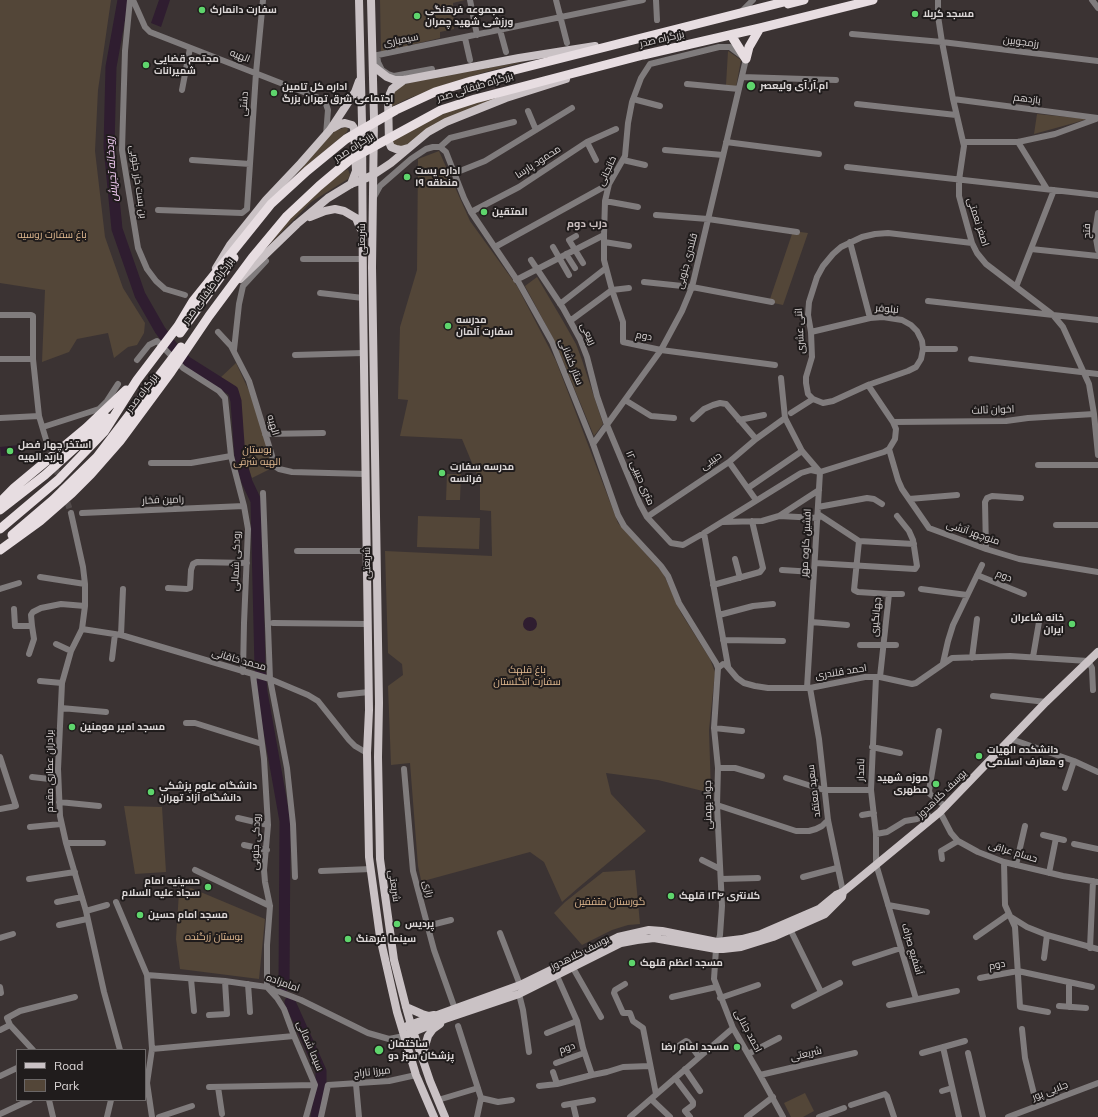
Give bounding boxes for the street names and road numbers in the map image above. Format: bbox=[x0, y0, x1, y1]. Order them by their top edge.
street label: بزرگراه صدر bbox=[639, 28, 685, 50]
street label: سیمیاری bbox=[382, 31, 420, 49]
street label: رزمجوبین bbox=[1002, 34, 1040, 50]
street label: الهیه bbox=[228, 47, 252, 65]
street label: بزرگراه طبقاتی صدر bbox=[435, 70, 515, 104]
street label: دشتی bbox=[237, 91, 251, 117]
street label: یازدهم bbox=[1013, 91, 1041, 107]
street label: بزرگراه صدر bbox=[332, 130, 376, 164]
street label: محمود پارسا bbox=[513, 143, 563, 181]
street label: بن بست خزر جنوبی bbox=[127, 145, 149, 219]
street label: خانجانی bbox=[595, 154, 619, 188]
street label: اصغر نعمتی bbox=[965, 196, 991, 248]
street label: شریعتی bbox=[356, 223, 368, 255]
street label: فتح bbox=[1081, 223, 1093, 239]
street label: قلندری جنوبی bbox=[674, 232, 700, 290]
street label: بزرگراه طبقاتی صدر bbox=[180, 255, 236, 327]
street label: نیلوفر bbox=[875, 302, 899, 316]
street label: اثنی عشری bbox=[793, 308, 807, 354]
street label: ربیعی bbox=[577, 321, 599, 347]
street label: دوم bbox=[635, 329, 653, 343]
street label: ستار کشانی bbox=[556, 337, 586, 387]
street label: بزرگراه صدر bbox=[124, 371, 160, 415]
street label: اخوان ثالث bbox=[972, 403, 1014, 417]
street label: الهیه bbox=[264, 413, 282, 437]
street label: ۱۲ متری حبیبی bbox=[623, 449, 657, 507]
street label: حبیبی bbox=[698, 449, 724, 473]
street label: رامین فخار bbox=[142, 493, 184, 507]
street label: افشین کاوه مهر bbox=[798, 508, 814, 578]
street label: منوچهر آتشی bbox=[945, 518, 1001, 548]
street label: رودکی شمالی bbox=[229, 531, 243, 591]
street label: شریعتی bbox=[361, 547, 373, 579]
street label: دوم bbox=[994, 567, 1014, 585]
street label: جهانگیری bbox=[868, 597, 884, 637]
street label: محمد خاقانی bbox=[210, 646, 268, 674]
street label: احمد قلندری bbox=[814, 662, 868, 682]
street label: برادران عطاری مقدم bbox=[44, 730, 56, 812]
street label: نامدار bbox=[855, 759, 867, 781]
street label: سعید معتقد bbox=[805, 764, 823, 818]
street label: یوسف کلاهدوز bbox=[915, 767, 969, 821]
street label: جواد بهمنی bbox=[702, 780, 714, 830]
street label: رودکی جنوبی bbox=[249, 814, 263, 870]
street label: حسام عراقی bbox=[987, 839, 1039, 865]
street label: شریعتی bbox=[386, 869, 402, 903]
street label: رازی bbox=[420, 879, 436, 899]
street label: آشفیع صراف bbox=[899, 922, 925, 976]
street label: یوسف کلاهدوز bbox=[549, 933, 611, 973]
street label: دوم bbox=[988, 958, 1006, 972]
street label: امامزاده bbox=[265, 971, 301, 995]
street label: احمد جلالی bbox=[732, 1008, 764, 1054]
street label: سیما شمالی bbox=[294, 1019, 326, 1073]
street label: دوم bbox=[557, 1040, 577, 1056]
street label: شریعتی bbox=[789, 1045, 823, 1063]
street label: میرزا تاراج bbox=[353, 1064, 391, 1080]
street label: جلایی پور bbox=[1030, 1079, 1070, 1103]

